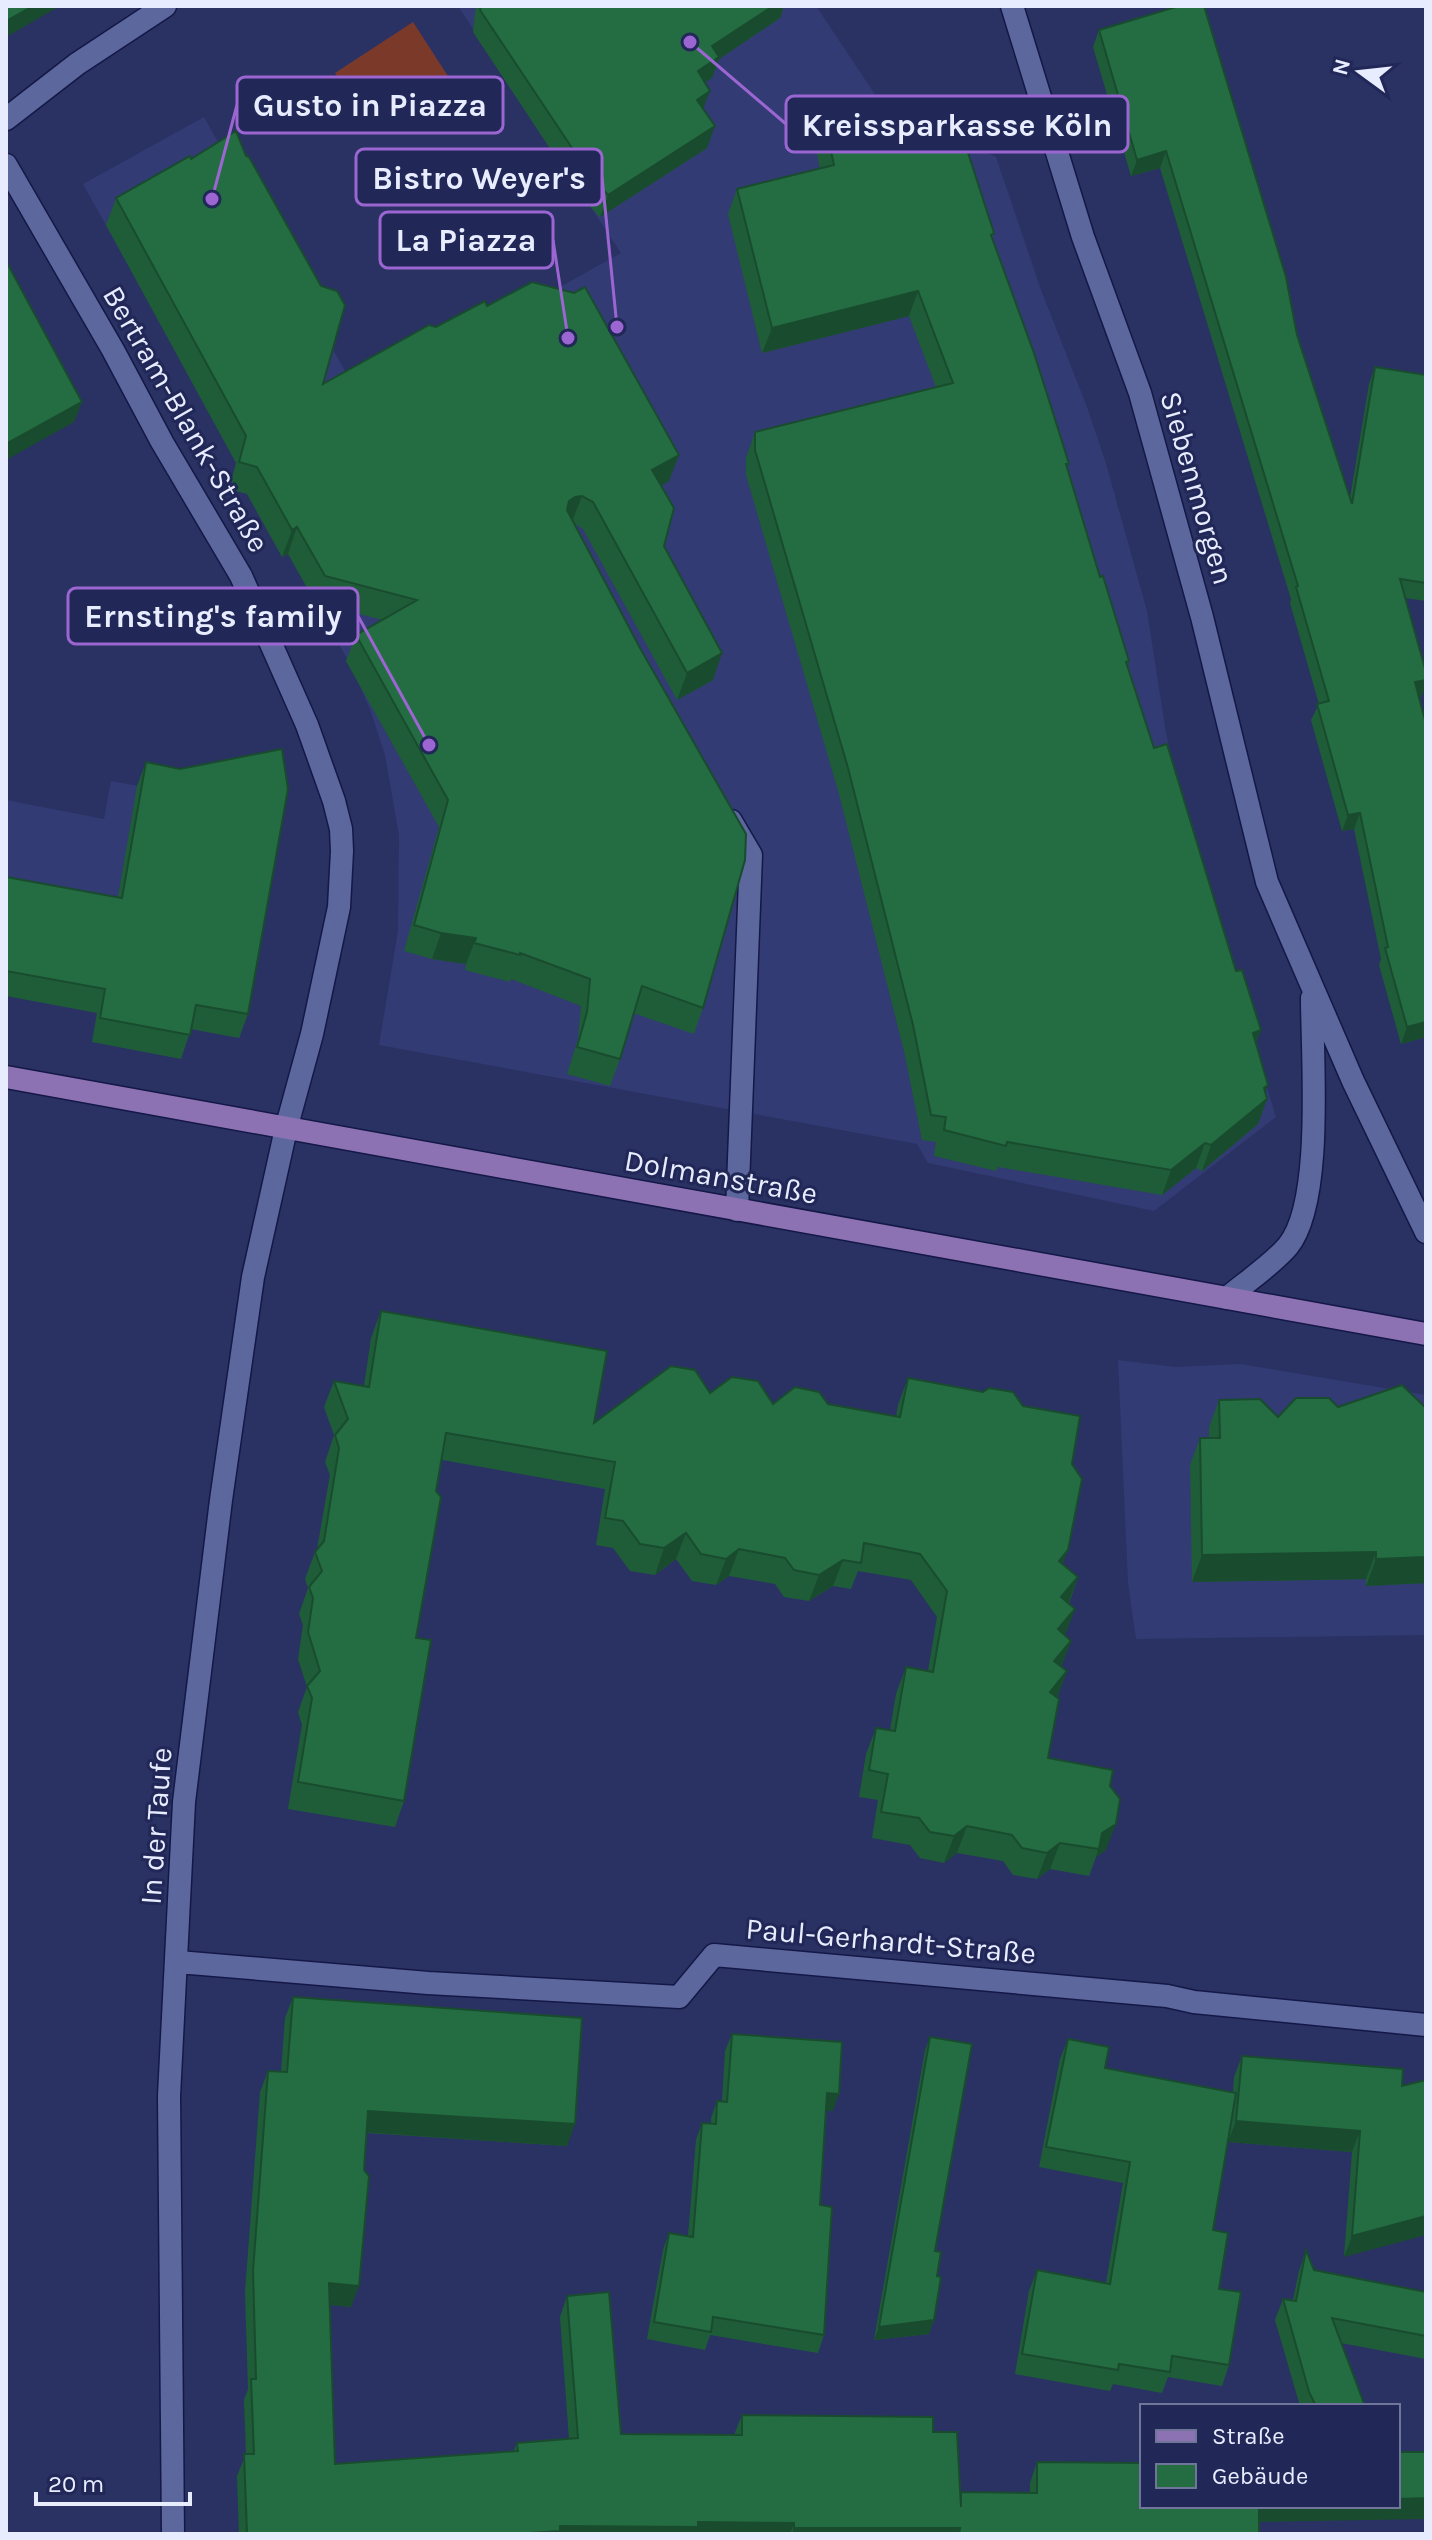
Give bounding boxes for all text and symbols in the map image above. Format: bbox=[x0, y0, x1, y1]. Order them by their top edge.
north arrow bbox=[1320, 32, 1400, 112]
text: N bbox=[1327, 56, 1356, 78]
callout: Gusto in Piazza bbox=[237, 77, 503, 133]
text: Gusto in Piazza bbox=[253, 87, 487, 124]
callout: Kreissparkasse Köln bbox=[786, 96, 1128, 152]
text: Kreissparkasse Köln bbox=[802, 107, 1112, 144]
callout: Bistro Weyer's bbox=[356, 149, 602, 205]
text: Bistro Weyer's bbox=[372, 160, 586, 197]
callout: La Piazza bbox=[380, 212, 553, 268]
text: La Piazza bbox=[396, 222, 536, 259]
street label: Bertram-Blank-Straße bbox=[95, 279, 277, 559]
street label: Siebenmorgen bbox=[1152, 387, 1242, 589]
callout: Ernsting's family bbox=[68, 588, 358, 644]
text: Ernsting's family bbox=[84, 598, 342, 635]
street label: Dolmanstraße bbox=[622, 1142, 820, 1212]
street label: In der Taufe bbox=[133, 1746, 179, 1906]
street label: Paul-Gerhardt-Straße bbox=[744, 1910, 1038, 1972]
legend bbox=[1140, 2404, 1400, 2508]
text: Straße bbox=[1212, 2422, 1284, 2450]
scale bar bbox=[36, 2456, 190, 2506]
text: Gebäude bbox=[1212, 2462, 1308, 2490]
text: 20 m bbox=[48, 2470, 104, 2498]

